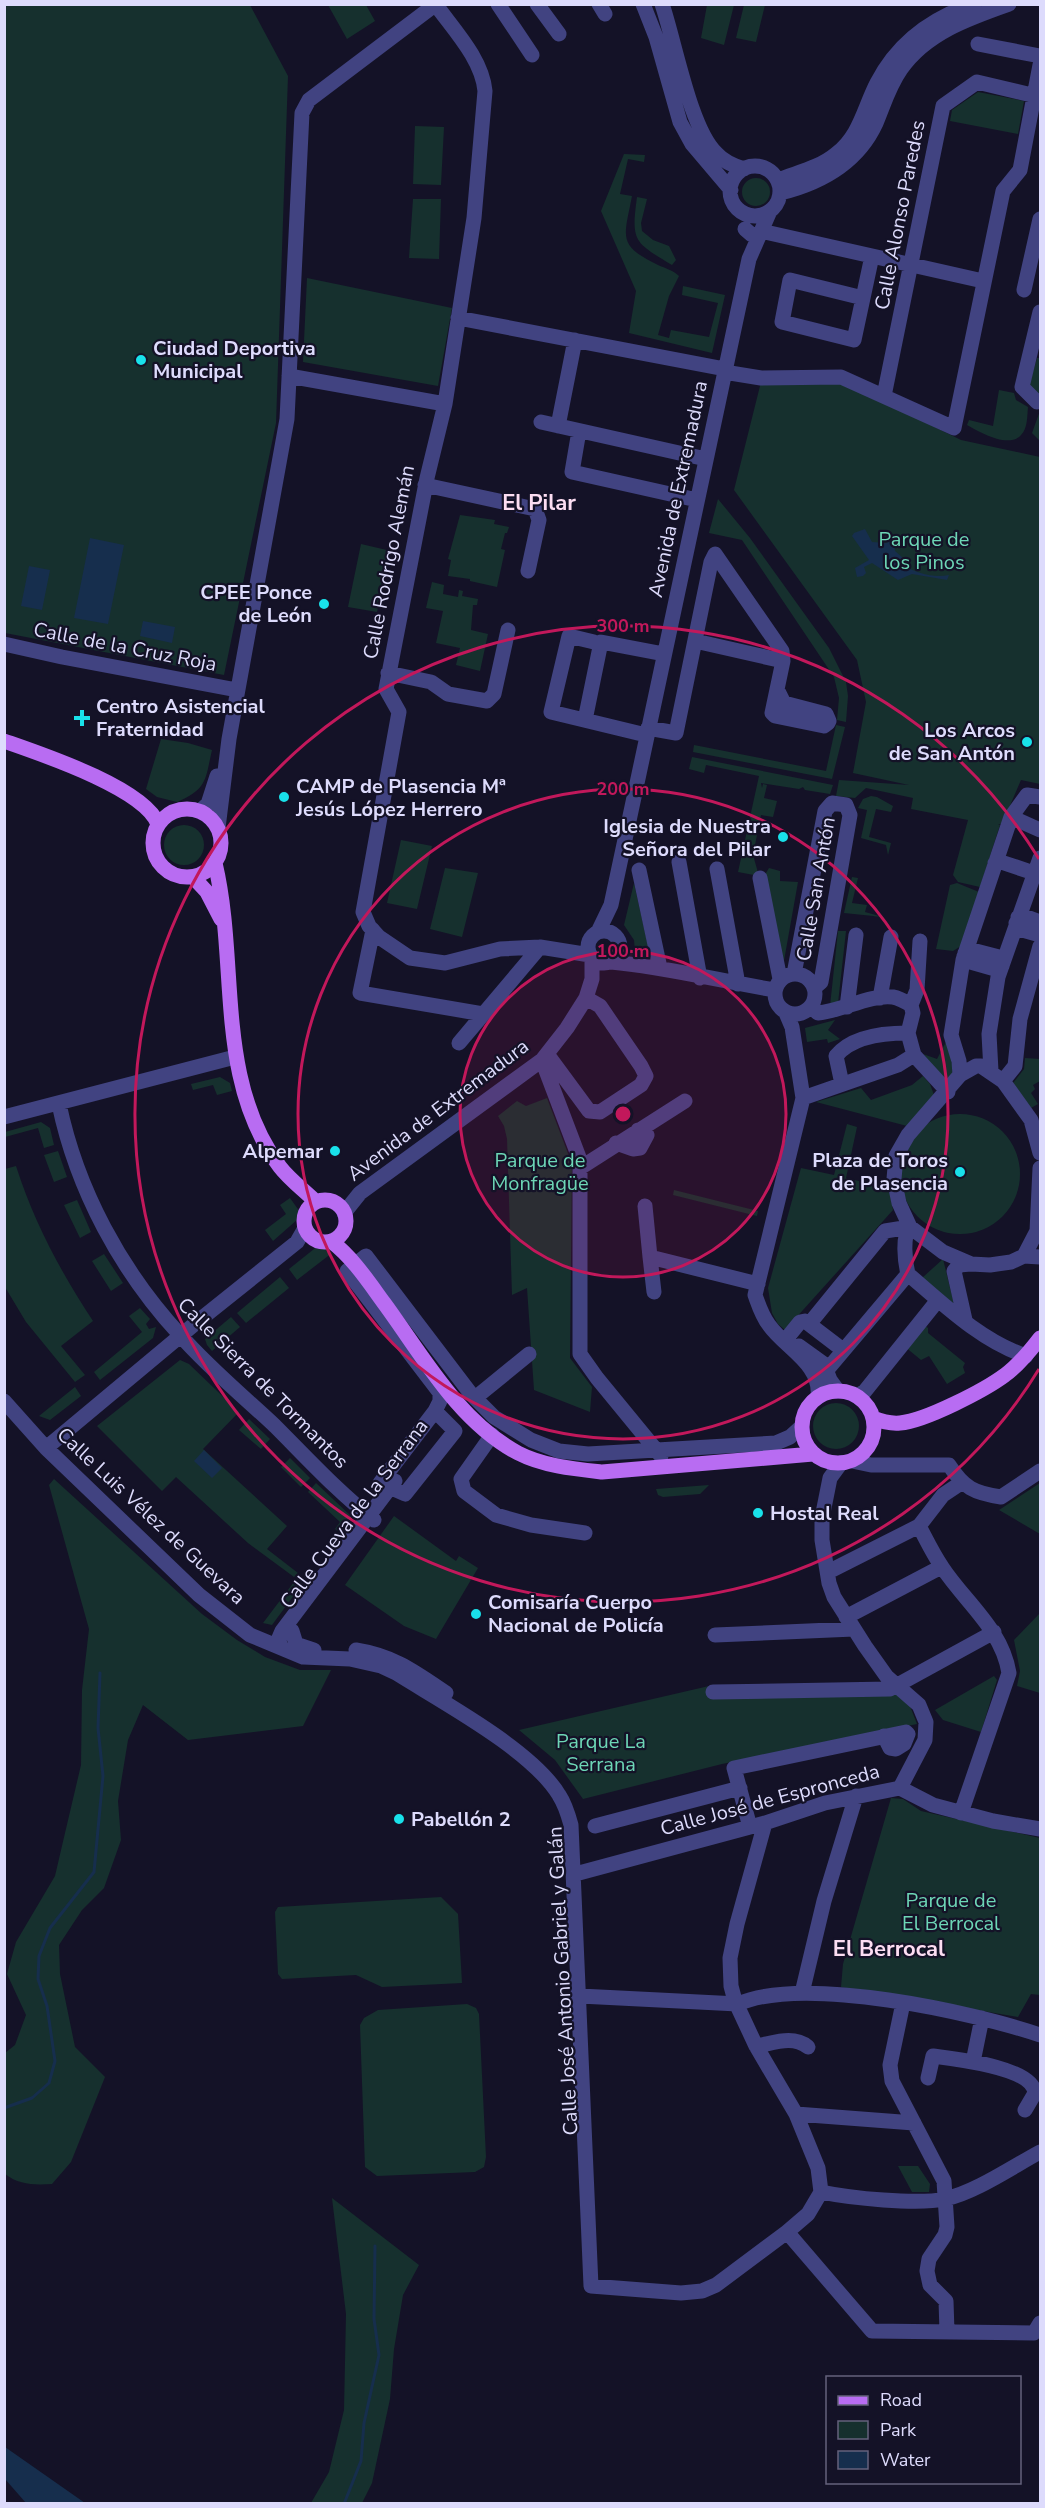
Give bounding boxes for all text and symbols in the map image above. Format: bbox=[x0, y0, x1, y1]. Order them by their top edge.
street label: Calle Alonso Paredes bbox=[868, 118, 932, 312]
place label: Ciudad Deportiva Municipal bbox=[153, 335, 316, 385]
marker: Ciudad Deportiva Municipal bbox=[134, 353, 148, 367]
street label: Avenida de Extremadura bbox=[642, 378, 714, 600]
street label: Calle Rodrigo Alemán bbox=[357, 463, 421, 661]
district label: El Pilar bbox=[502, 488, 576, 518]
park label: Parque de los Pinos bbox=[879, 526, 969, 576]
place label: CPEE Ponce de León bbox=[200, 579, 312, 629]
marker: CPEE Ponce de León bbox=[317, 597, 331, 611]
text: 300 m bbox=[596, 614, 650, 638]
street label: Calle de la Cruz Roja bbox=[31, 616, 219, 678]
place label: Centro Asistencial Fraternidad bbox=[96, 693, 266, 743]
marker: Centro Asistencial Fraternidad bbox=[73, 709, 91, 727]
place label: Los Arcos de San Antón bbox=[889, 717, 1015, 767]
marker: Los Arcos de San Antón bbox=[1020, 735, 1034, 749]
place label: CAMP de Plasencia Mª Jesús López Herrero bbox=[295, 773, 506, 823]
text: 200 m bbox=[596, 777, 650, 801]
marker: CAMP de Plasencia Mª Jesús López Herrero bbox=[277, 790, 291, 804]
place label: Iglesia de Nuestra Señora del Pilar bbox=[603, 813, 771, 863]
street label: Calle San Antón bbox=[790, 815, 842, 963]
marker: Iglesia de Nuestra Señora del Pilar bbox=[776, 830, 790, 844]
text: 100 m bbox=[596, 939, 650, 963]
street label: Avenida de Extremadura bbox=[342, 1033, 534, 1187]
centre of rings bbox=[613, 1104, 633, 1124]
place label: Alpemar bbox=[243, 1138, 323, 1165]
marker: Alpemar bbox=[328, 1144, 342, 1158]
park label: Parque de Monfragüe bbox=[491, 1147, 589, 1197]
place label: Plaza de Toros de Plasencia bbox=[812, 1147, 948, 1197]
marker: Plaza de Toros de Plasencia bbox=[953, 1165, 967, 1179]
street label: Calle Sierra de Tormantos bbox=[172, 1292, 354, 1474]
street label: Calle Cueva de la Serrana bbox=[274, 1414, 434, 1614]
street label: Calle Luis Vélez de Guevara bbox=[51, 1421, 251, 1611]
place label: Hostal Real bbox=[770, 1500, 879, 1527]
marker: Hostal Real bbox=[751, 1506, 765, 1520]
place label: Comisaría Cuerpo Nacional de Policía bbox=[488, 1589, 664, 1639]
marker: Comisaría Cuerpo Nacional de Policía bbox=[469, 1607, 483, 1621]
park label: Parque La Serrana bbox=[556, 1728, 646, 1778]
street label: Calle José de Espronceda bbox=[657, 1758, 883, 1842]
place label: Pabellón 2 bbox=[411, 1806, 511, 1833]
marker: Pabellón 2 bbox=[392, 1812, 406, 1826]
street label: Calle José Antonio Gabriel y Galán bbox=[541, 1826, 585, 2136]
park label: Parque de El Berrocal bbox=[902, 1887, 1000, 1937]
district label: El Berrocal bbox=[833, 1934, 945, 1964]
legend bbox=[826, 2376, 1021, 2484]
text: Road bbox=[880, 2388, 922, 2412]
text: Park bbox=[880, 2418, 917, 2442]
text: Water bbox=[880, 2448, 931, 2472]

